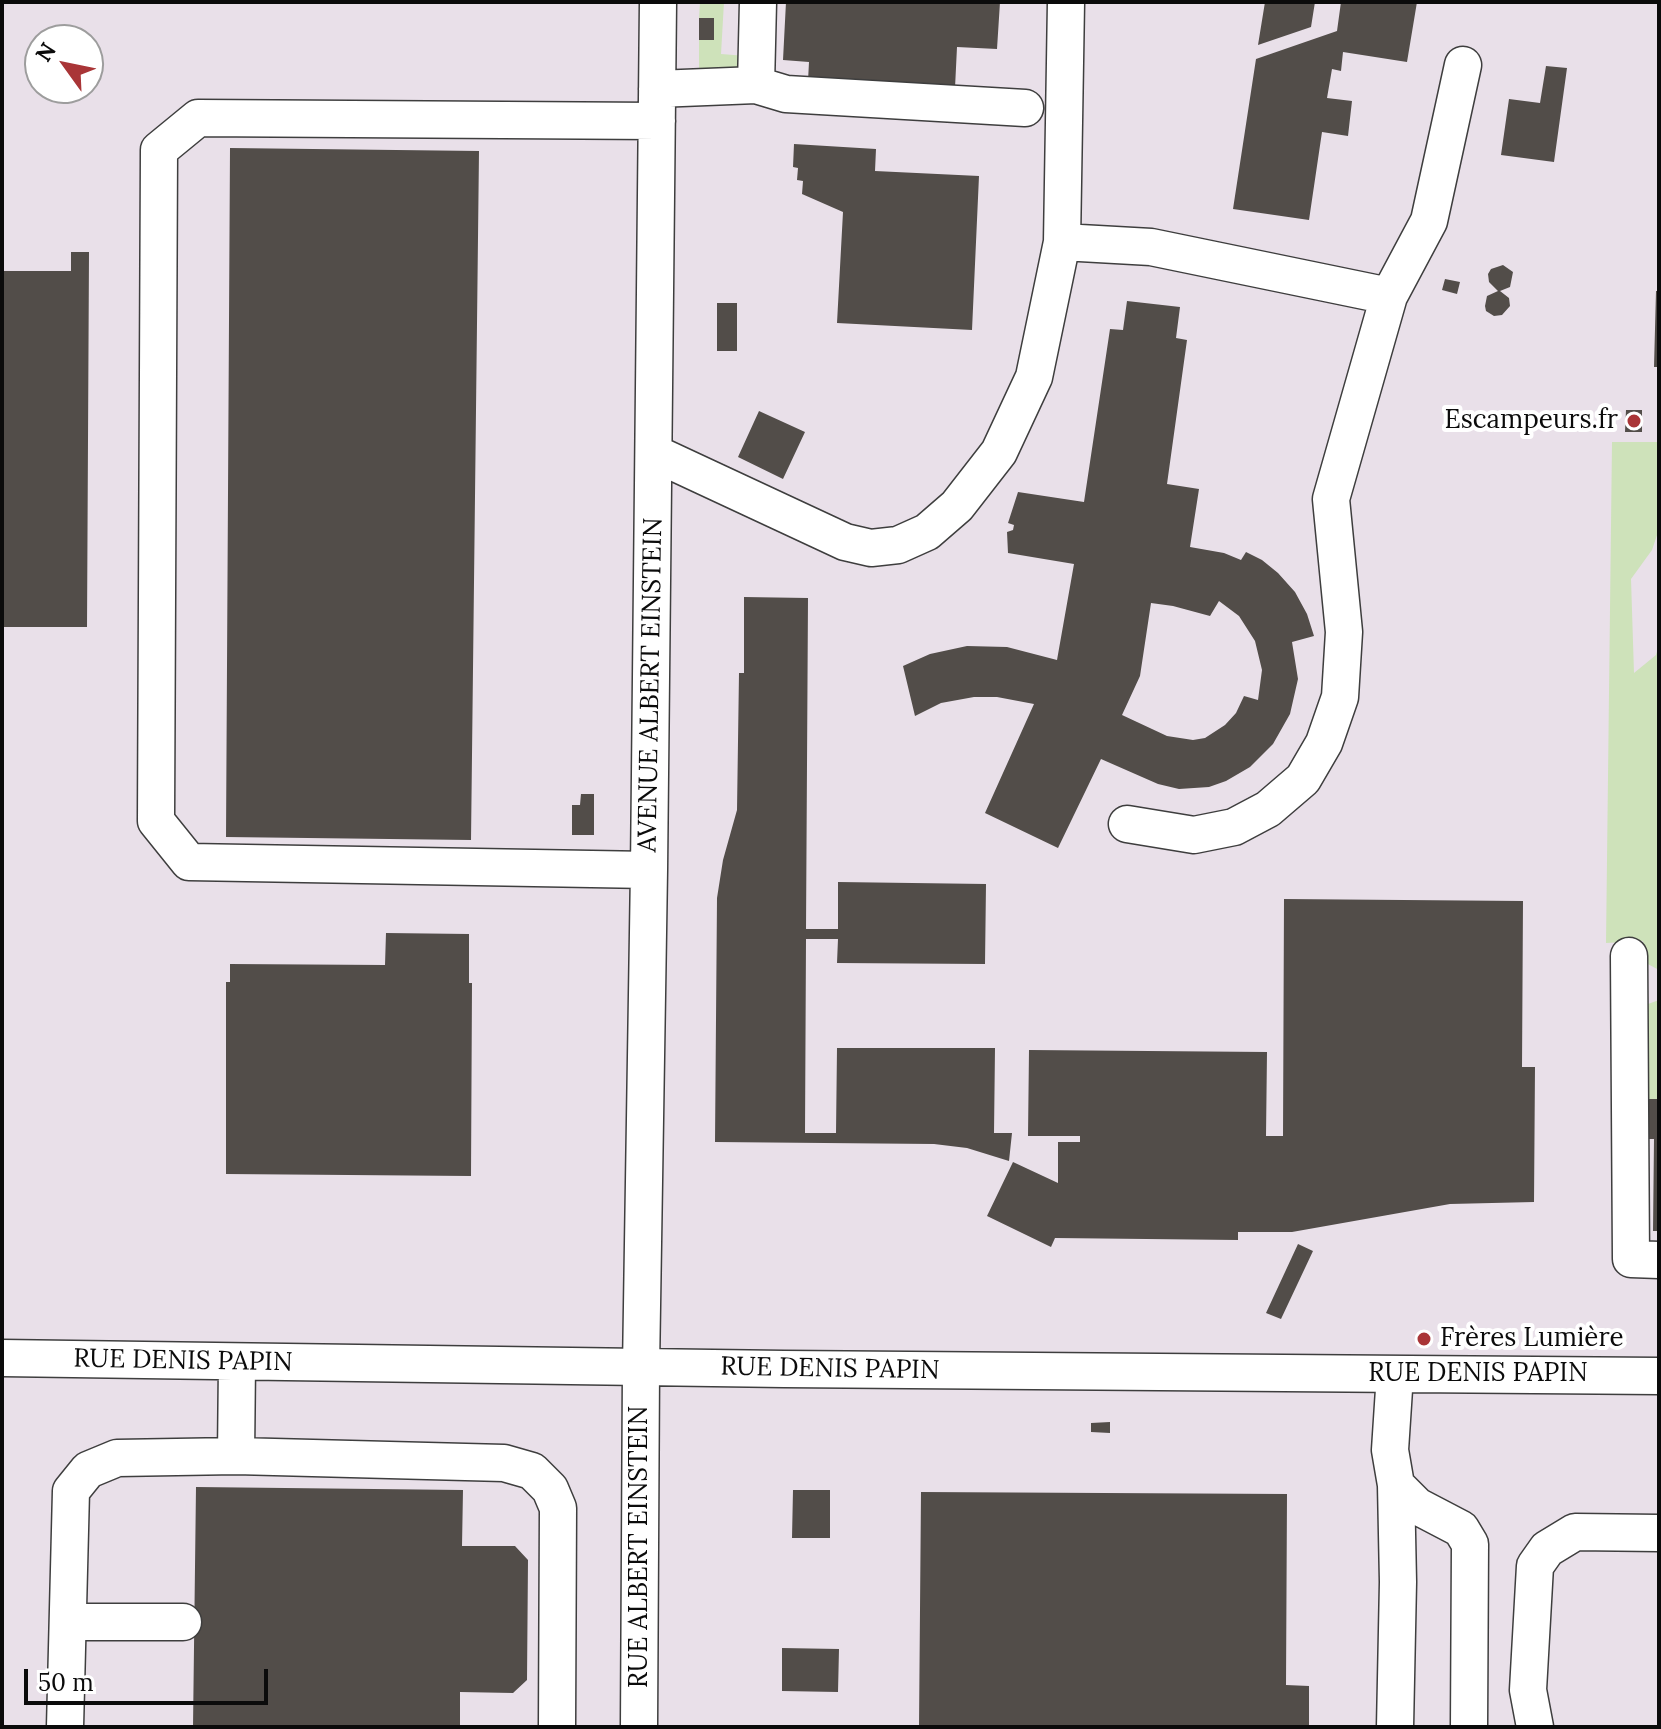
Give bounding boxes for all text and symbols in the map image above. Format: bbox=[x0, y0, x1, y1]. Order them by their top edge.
north arrow bbox=[24, 24, 104, 104]
text: N bbox=[29, 37, 62, 67]
place label: Escampeurs.fr bbox=[1444, 405, 1618, 437]
marker: Escampeurs.fr bbox=[1625, 412, 1643, 430]
street label: AVENUE ALBERT EINSTEIN bbox=[632, 517, 670, 853]
place label: Frères Lumière bbox=[1440, 1323, 1624, 1355]
marker: Frères Lumière bbox=[1415, 1330, 1433, 1348]
street label: RUE DENIS PAPIN bbox=[73, 1343, 293, 1379]
street label: RUE DENIS PAPIN bbox=[720, 1351, 940, 1387]
street label: RUE DENIS PAPIN bbox=[1368, 1358, 1588, 1390]
street label: RUE ALBERT EINSTEIN bbox=[624, 1406, 656, 1688]
scale bar bbox=[28, 1653, 272, 1703]
text: 50 m bbox=[38, 1667, 94, 1698]

